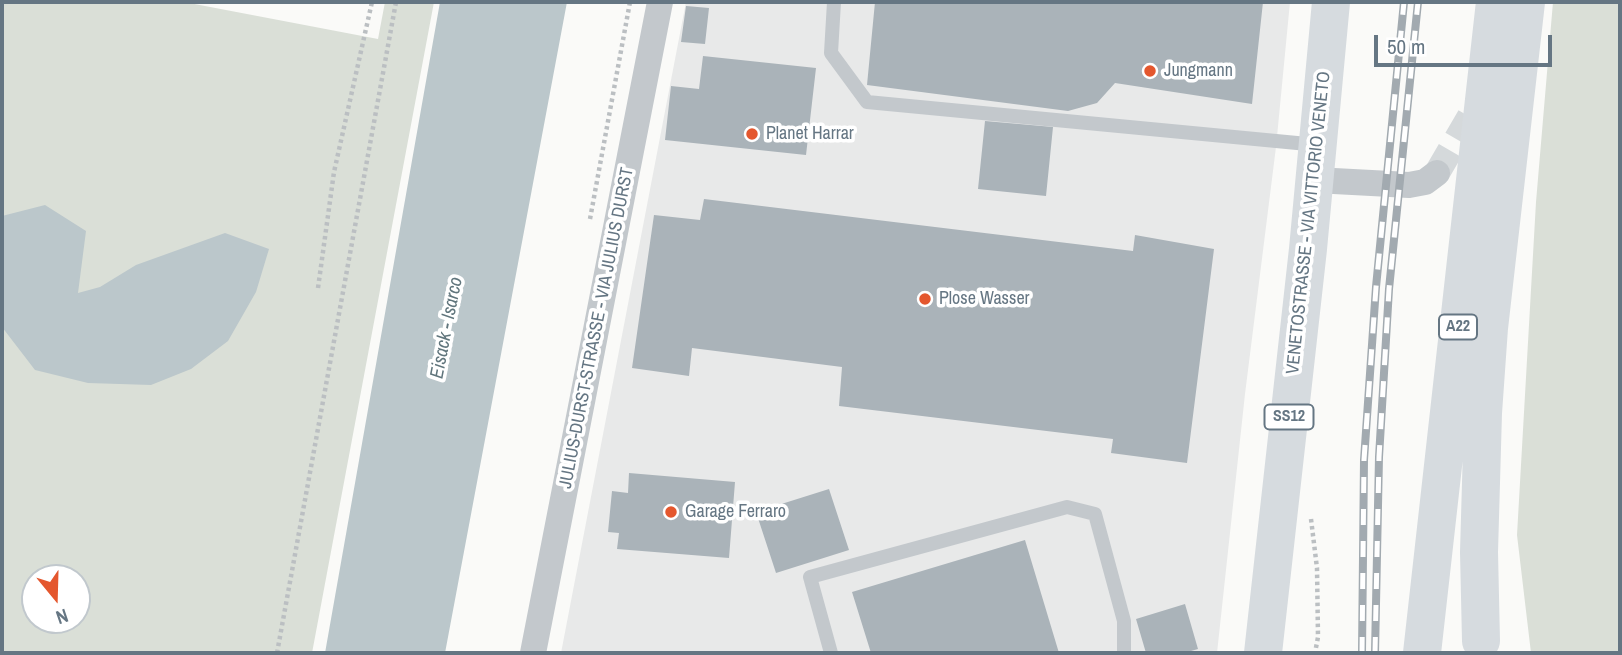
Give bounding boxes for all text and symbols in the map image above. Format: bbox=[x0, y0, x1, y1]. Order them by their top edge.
scale bar bbox=[1377, 21, 1556, 65]
text: 50 m bbox=[1387, 32, 1425, 61]
place label: Jungmann bbox=[1164, 60, 1233, 82]
marker: Jungmann bbox=[1142, 63, 1158, 79]
street label: VENETOSTRASSE - VIA VITTORIO VENETO bbox=[1282, 71, 1336, 375]
place label: Planet Harrar bbox=[766, 123, 854, 145]
marker: Planet Harrar bbox=[744, 126, 760, 142]
street label: JULIUS-DURST-STRASSE - VIA JULIUS DURST bbox=[555, 166, 639, 490]
water label: Eisack - Isarco bbox=[426, 275, 468, 381]
place label: Plose Wasser bbox=[939, 288, 1030, 310]
marker: Plose Wasser bbox=[917, 291, 933, 307]
road number: A22 bbox=[1439, 314, 1477, 340]
road number: SS12 bbox=[1264, 404, 1314, 430]
place label: Garage Ferraro bbox=[685, 501, 786, 523]
marker: Garage Ferraro bbox=[663, 504, 679, 520]
north arrow bbox=[21, 564, 91, 634]
text: N bbox=[53, 603, 72, 631]

